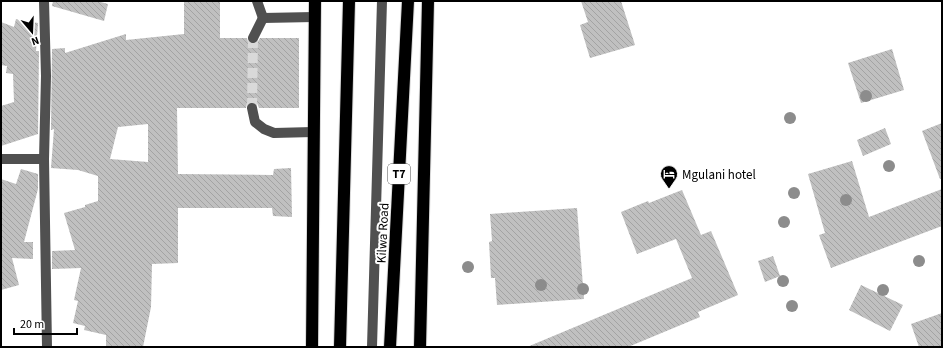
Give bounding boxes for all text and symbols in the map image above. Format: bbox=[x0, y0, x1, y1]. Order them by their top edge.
north arrow bbox=[12, 12, 52, 52]
text: N bbox=[29, 33, 41, 49]
road number: T7 bbox=[388, 164, 410, 184]
hotel icon: Mgulani hotel bbox=[659, 164, 679, 189]
place label: Mgulani hotel bbox=[682, 166, 756, 184]
street label: Kilwa Road bbox=[372, 202, 394, 264]
scale bar bbox=[14, 310, 77, 336]
text: 20 m bbox=[20, 316, 44, 333]

